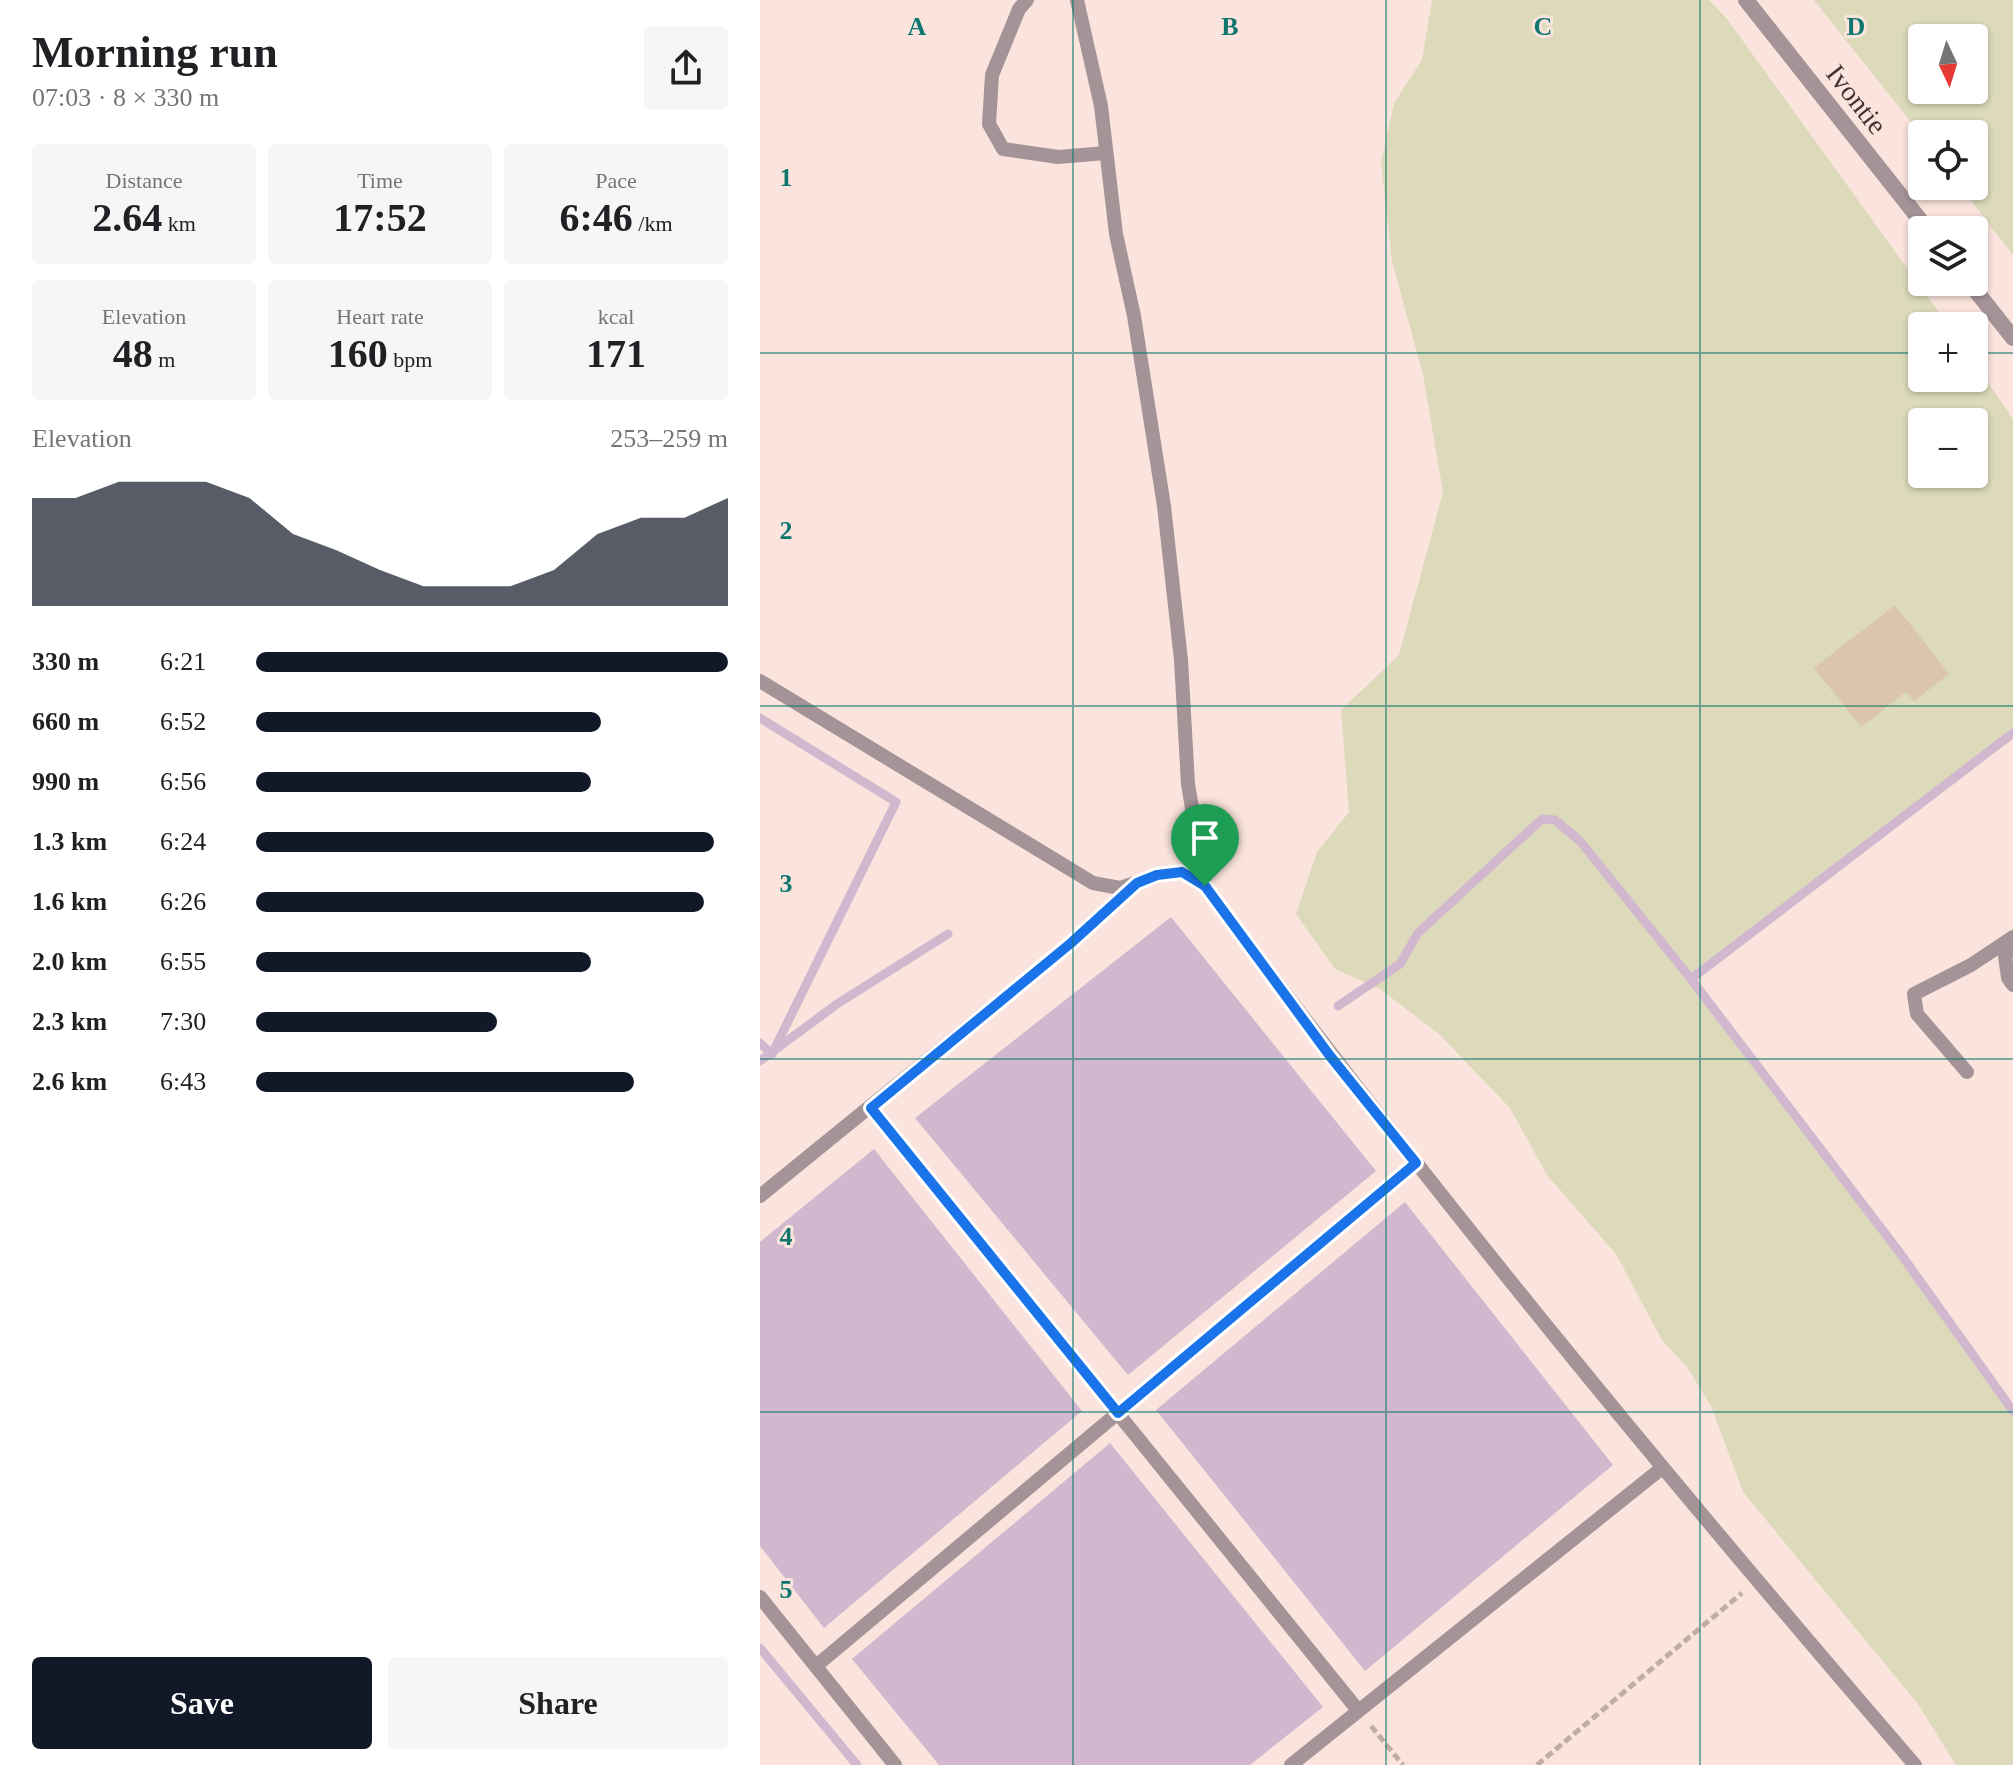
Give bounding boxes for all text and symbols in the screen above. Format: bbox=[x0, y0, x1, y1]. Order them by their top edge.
text: A bbox=[908, 12, 927, 41]
text: B bbox=[1221, 12, 1239, 41]
text: C bbox=[1534, 12, 1552, 41]
text: D bbox=[1847, 12, 1865, 41]
north arrow bbox=[1908, 24, 1988, 104]
map controls bbox=[1908, 24, 1988, 488]
button: share bbox=[644, 26, 728, 110]
text: Morning run bbox=[32, 28, 278, 77]
street label: Ivontie bbox=[1820, 59, 1893, 140]
text: 07:03 · 8 × 330 m bbox=[32, 83, 219, 112]
button: locate bbox=[1908, 120, 1988, 200]
text: 1 bbox=[780, 163, 793, 192]
text: Distance bbox=[106, 168, 182, 193]
text: Time bbox=[357, 168, 403, 193]
text: Pace bbox=[595, 168, 637, 193]
text: 2.64 bbox=[92, 195, 162, 240]
text: 17:52 bbox=[333, 195, 427, 240]
text: 6:46 bbox=[559, 195, 633, 240]
text: km bbox=[162, 211, 196, 236]
text: /km bbox=[633, 211, 673, 236]
button: layers bbox=[1908, 216, 1988, 296]
text: Elevation bbox=[102, 304, 186, 329]
text: Heart rate bbox=[336, 304, 424, 329]
text: kcal bbox=[598, 304, 634, 329]
button: + bbox=[1908, 312, 1988, 392]
text: 48 bbox=[113, 331, 153, 376]
text: 160 bbox=[328, 331, 388, 376]
text: 171 bbox=[586, 331, 646, 376]
text: m bbox=[153, 347, 175, 372]
text: bpm bbox=[388, 347, 432, 372]
button: − bbox=[1908, 408, 1988, 488]
text: Elevation bbox=[32, 424, 132, 453]
text: 253–259 m bbox=[610, 424, 728, 453]
text: 2 bbox=[780, 516, 793, 545]
text: 330 m bbox=[32, 647, 99, 676]
text: 6:21 bbox=[160, 647, 206, 676]
text: 660 m bbox=[32, 707, 99, 736]
text: 6:52 bbox=[160, 707, 206, 736]
text: 990 m bbox=[32, 767, 99, 796]
text: 6:56 bbox=[160, 767, 206, 796]
pin bbox=[1171, 804, 1239, 886]
icon: arrive bbox=[1183, 816, 1227, 860]
text: 1.3 km bbox=[32, 827, 107, 856]
text: 6:24 bbox=[160, 827, 206, 856]
text: 3 bbox=[780, 869, 793, 898]
text: 1.6 km bbox=[32, 887, 107, 916]
text: 6:26 bbox=[160, 887, 206, 916]
text: 2.0 km bbox=[32, 947, 107, 976]
text: 6:55 bbox=[160, 947, 206, 976]
text: 2.3 km bbox=[32, 1007, 107, 1036]
text: 7:30 bbox=[160, 1007, 206, 1036]
text: 2.6 km bbox=[32, 1067, 107, 1096]
text: 6:43 bbox=[160, 1067, 206, 1096]
text: 4 bbox=[780, 1222, 793, 1251]
text: 5 bbox=[780, 1575, 793, 1604]
button: Save bbox=[32, 1657, 372, 1749]
button: Share bbox=[388, 1657, 728, 1749]

